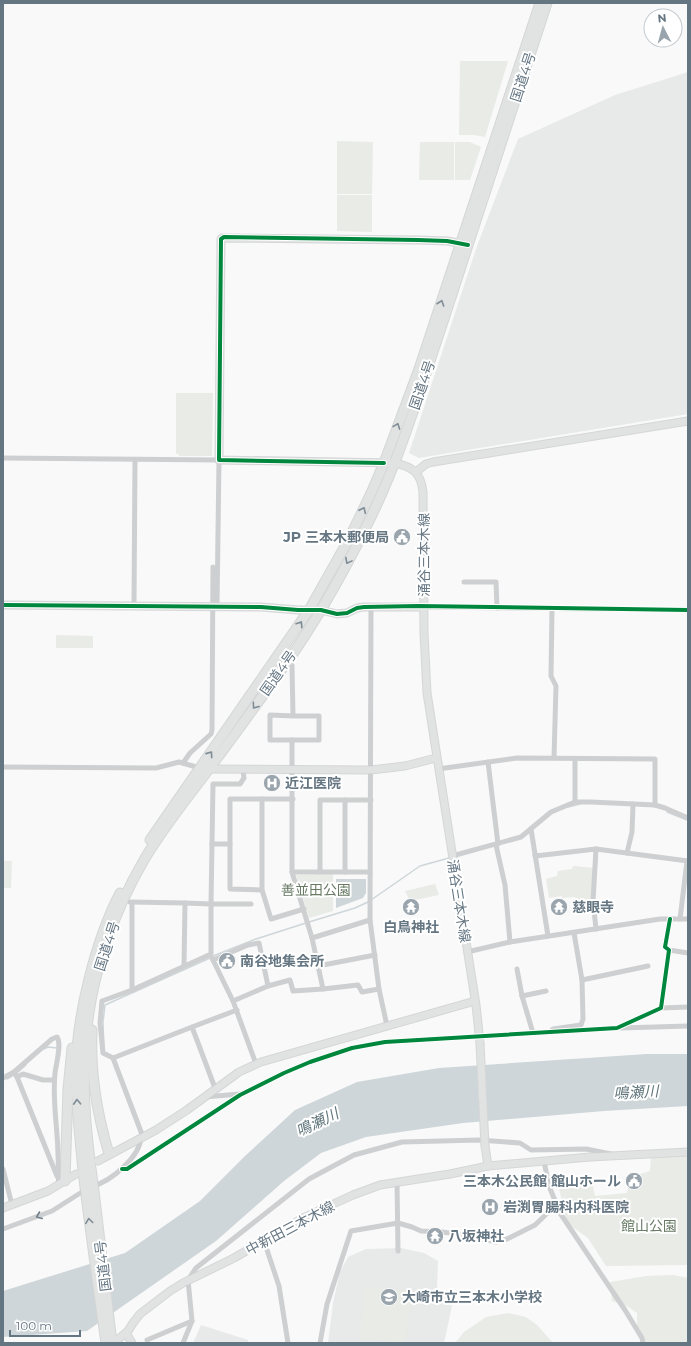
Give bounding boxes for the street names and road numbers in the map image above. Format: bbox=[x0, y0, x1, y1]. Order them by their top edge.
street label: 国道4号 bbox=[507, 50, 539, 104]
street label: 国道4号 bbox=[405, 358, 439, 412]
street label: 涌谷三本木線 bbox=[415, 513, 433, 597]
street label: 国道4号 bbox=[256, 647, 300, 699]
street label: 涌谷三本木線 bbox=[444, 858, 474, 944]
street label: 国道4号 bbox=[91, 919, 123, 973]
street label: 中新田三本木線 bbox=[243, 1197, 337, 1259]
street label: 国道4号 bbox=[91, 1239, 115, 1293]

